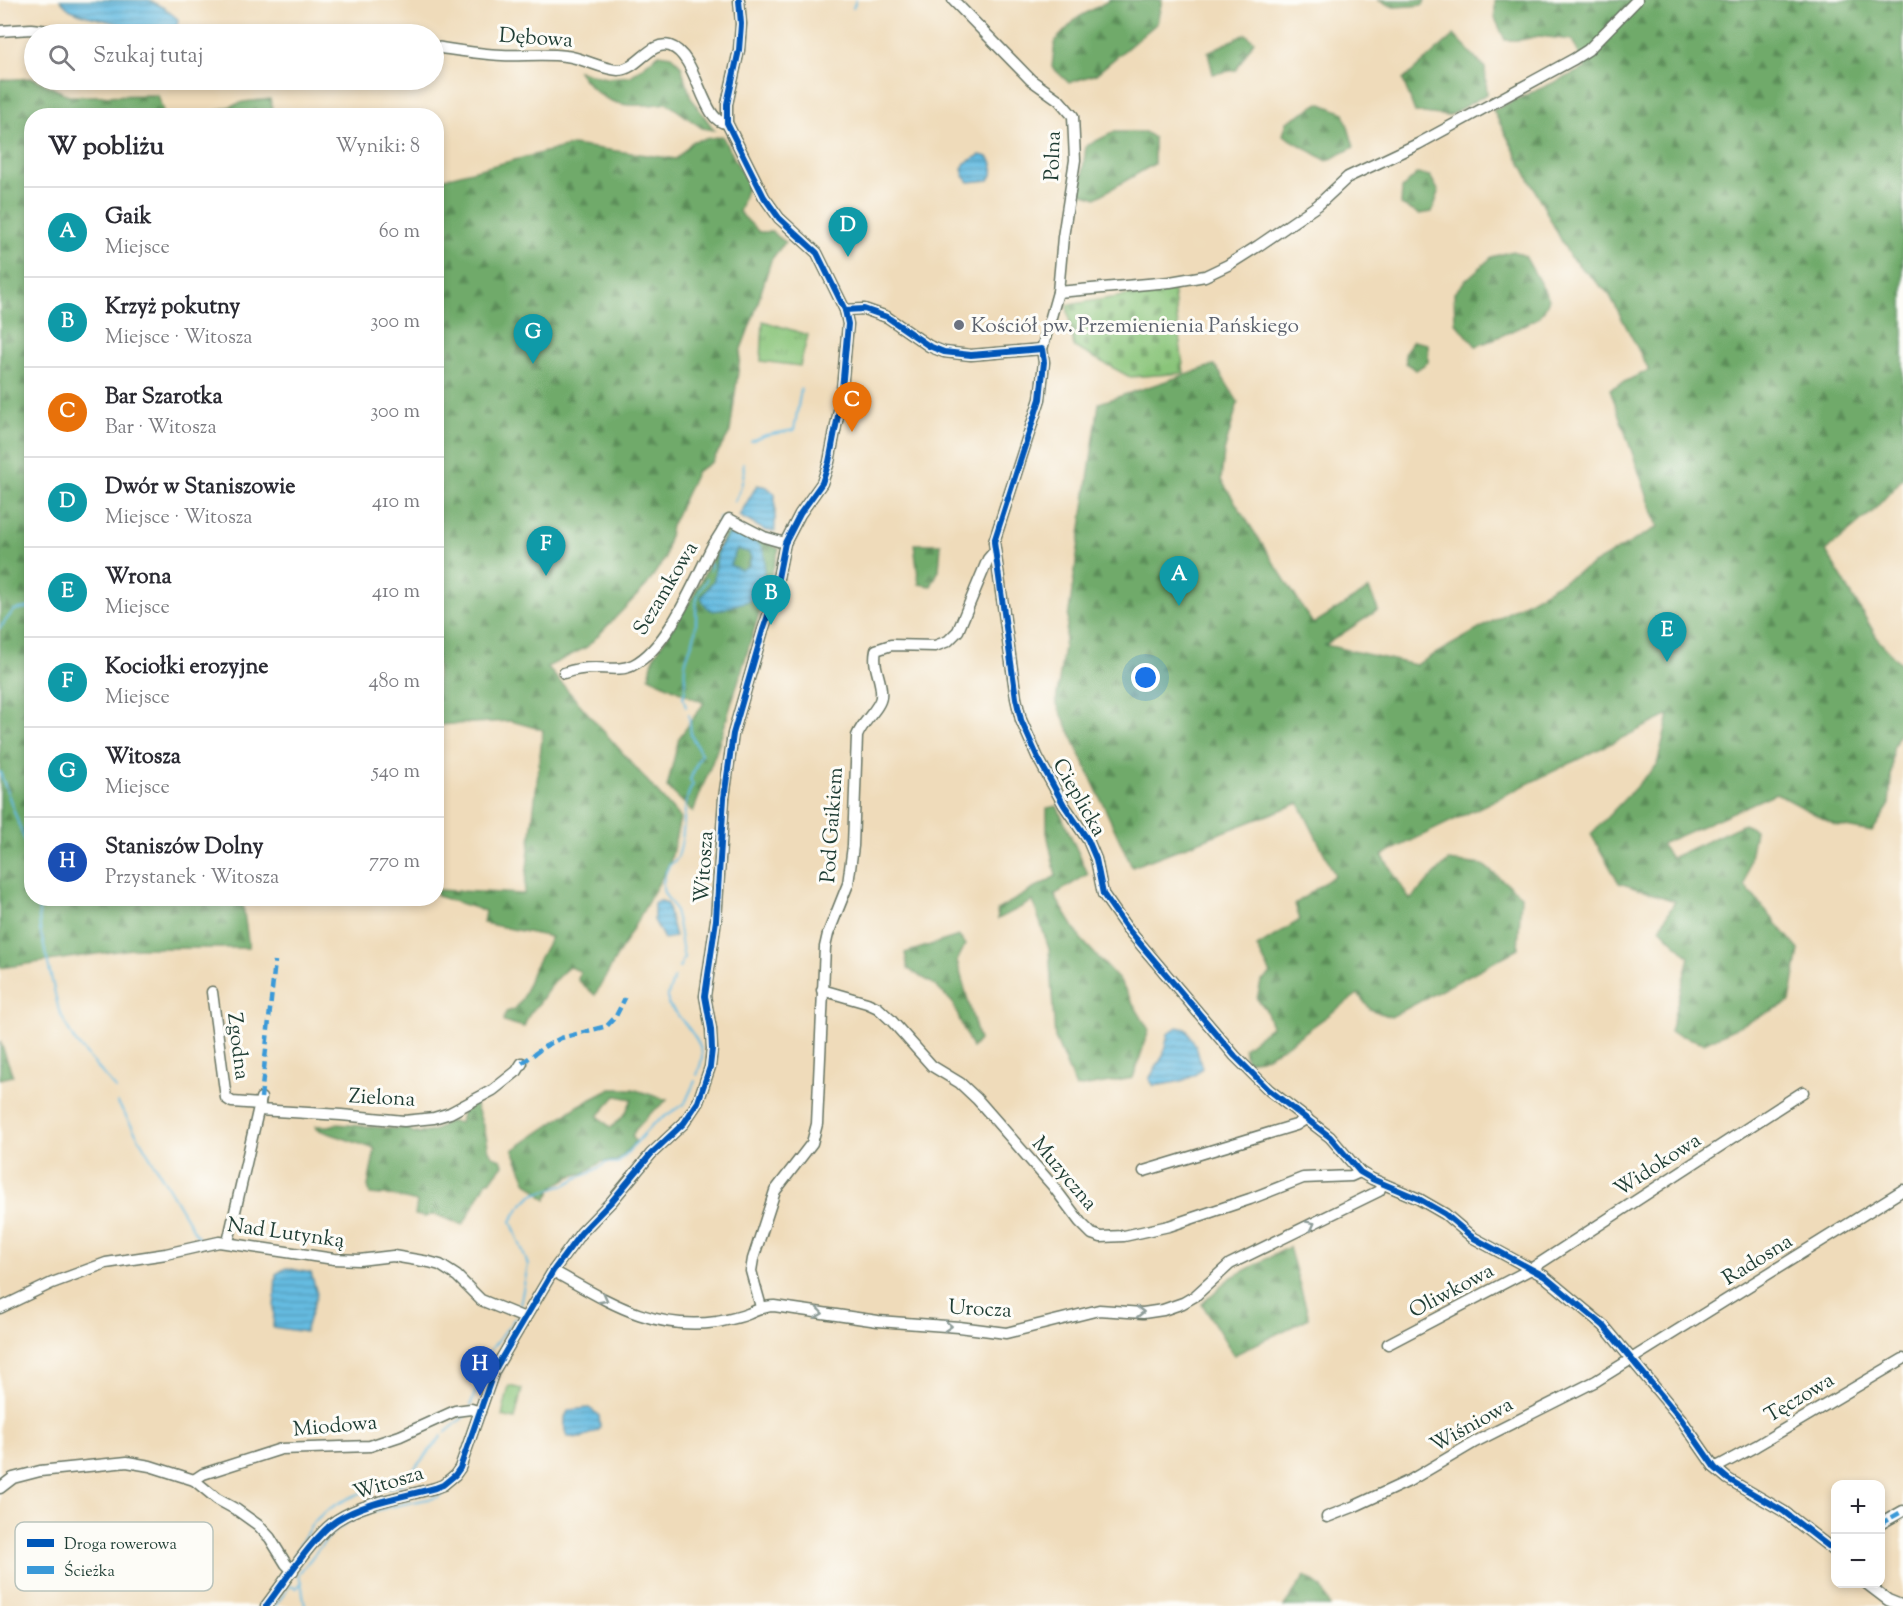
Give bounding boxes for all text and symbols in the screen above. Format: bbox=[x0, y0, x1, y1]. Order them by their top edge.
street label: Dębowa bbox=[498, 21, 574, 57]
search box bbox=[24, 24, 444, 90]
icon: search bbox=[45, 41, 78, 74]
text: Szukaj tutaj bbox=[93, 41, 204, 73]
text: W pobliżu bbox=[48, 129, 164, 166]
street label: Polna bbox=[1038, 130, 1070, 182]
text: Wyniki: 8 bbox=[335, 133, 420, 162]
text: Gaik bbox=[105, 202, 151, 234]
pin: D bbox=[828, 208, 868, 257]
text: A bbox=[59, 218, 76, 247]
text: 60 m bbox=[379, 218, 420, 247]
text: Miejsce bbox=[105, 234, 170, 263]
text: Krzyż pokutny bbox=[105, 292, 240, 324]
text: B bbox=[61, 308, 74, 337]
text: 300 m bbox=[370, 308, 420, 337]
place label: Kościół pw. Przemienienia Pańskiego bbox=[971, 312, 1299, 342]
pin: G bbox=[514, 314, 552, 364]
marker: Kościół pw. Przemienienia Pańskiego bbox=[952, 318, 966, 332]
text: Miejsce · Witosza bbox=[105, 324, 253, 353]
text: Bar Szarotka bbox=[105, 382, 223, 414]
pin: C bbox=[832, 382, 872, 432]
text: C bbox=[59, 398, 76, 427]
text: 300 m bbox=[370, 398, 420, 427]
text: Bar · Witosza bbox=[105, 414, 217, 443]
text: Dwór w Staniszowie bbox=[105, 472, 296, 504]
text: D bbox=[60, 488, 75, 517]
text: 410 m bbox=[372, 488, 420, 517]
text: Miejsce · Witosza bbox=[105, 504, 253, 533]
pin: F bbox=[526, 526, 566, 576]
street label: Sezamkowa bbox=[627, 536, 707, 642]
pin: A bbox=[1160, 556, 1198, 606]
text: Wrona bbox=[105, 562, 172, 594]
pin: B bbox=[752, 576, 790, 625]
text: E bbox=[61, 578, 74, 607]
text: 410 m bbox=[372, 578, 420, 607]
text: Miejsce bbox=[105, 594, 170, 623]
pin: E bbox=[1648, 612, 1686, 662]
text: Kociołki erozyjne bbox=[105, 652, 268, 684]
your location bbox=[1131, 663, 1160, 692]
text: F bbox=[62, 668, 73, 697]
text: 480 m bbox=[369, 668, 420, 697]
text: Miejsce bbox=[105, 684, 170, 713]
text: Witosza bbox=[105, 742, 181, 774]
street label: Cieplicka bbox=[1044, 753, 1113, 843]
text: G bbox=[59, 758, 76, 787]
text: 540 m bbox=[372, 758, 420, 787]
street label: Pod Gaikiem bbox=[814, 766, 852, 884]
text: Miejsce bbox=[105, 774, 170, 803]
street label: Witosza bbox=[688, 830, 723, 904]
text: Staniszów Dolny bbox=[105, 832, 263, 864]
text: H bbox=[60, 848, 75, 877]
text: 770 m bbox=[369, 848, 420, 877]
text: Przystanek · Witosza bbox=[105, 864, 279, 893]
street label: Zgodna bbox=[218, 1011, 256, 1082]
street label: Zielona bbox=[348, 1082, 416, 1116]
street label: Widokowa bbox=[1609, 1126, 1708, 1205]
street label: Muzyczna bbox=[1023, 1131, 1104, 1218]
street label: Nad Lutynką bbox=[225, 1211, 347, 1257]
one-way arrow bbox=[1304, 1221, 1315, 1233]
street label: Radosna bbox=[1717, 1227, 1799, 1294]
street label: Oliwkowa bbox=[1404, 1257, 1500, 1327]
one-way arrow bbox=[598, 1292, 609, 1303]
street label: Urocza bbox=[947, 1293, 1013, 1327]
one-way arrow bbox=[814, 1306, 823, 1318]
one-way arrow bbox=[1136, 1306, 1145, 1318]
one-way arrow bbox=[944, 1320, 953, 1333]
pin: H bbox=[460, 1346, 500, 1396]
street label: Tęczowa bbox=[1760, 1366, 1841, 1431]
street label: Wiśniowa bbox=[1425, 1390, 1519, 1461]
street label: Miodowa bbox=[292, 1408, 379, 1446]
street label: Witosza bbox=[350, 1459, 428, 1509]
map controls bbox=[1831, 1480, 1885, 1588]
button: + bbox=[1831, 1480, 1885, 1534]
legend bbox=[15, 1522, 213, 1591]
text: Droga rowerowa bbox=[64, 1534, 178, 1557]
button: − bbox=[1831, 1534, 1885, 1588]
text: Ścieżka bbox=[64, 1560, 115, 1584]

